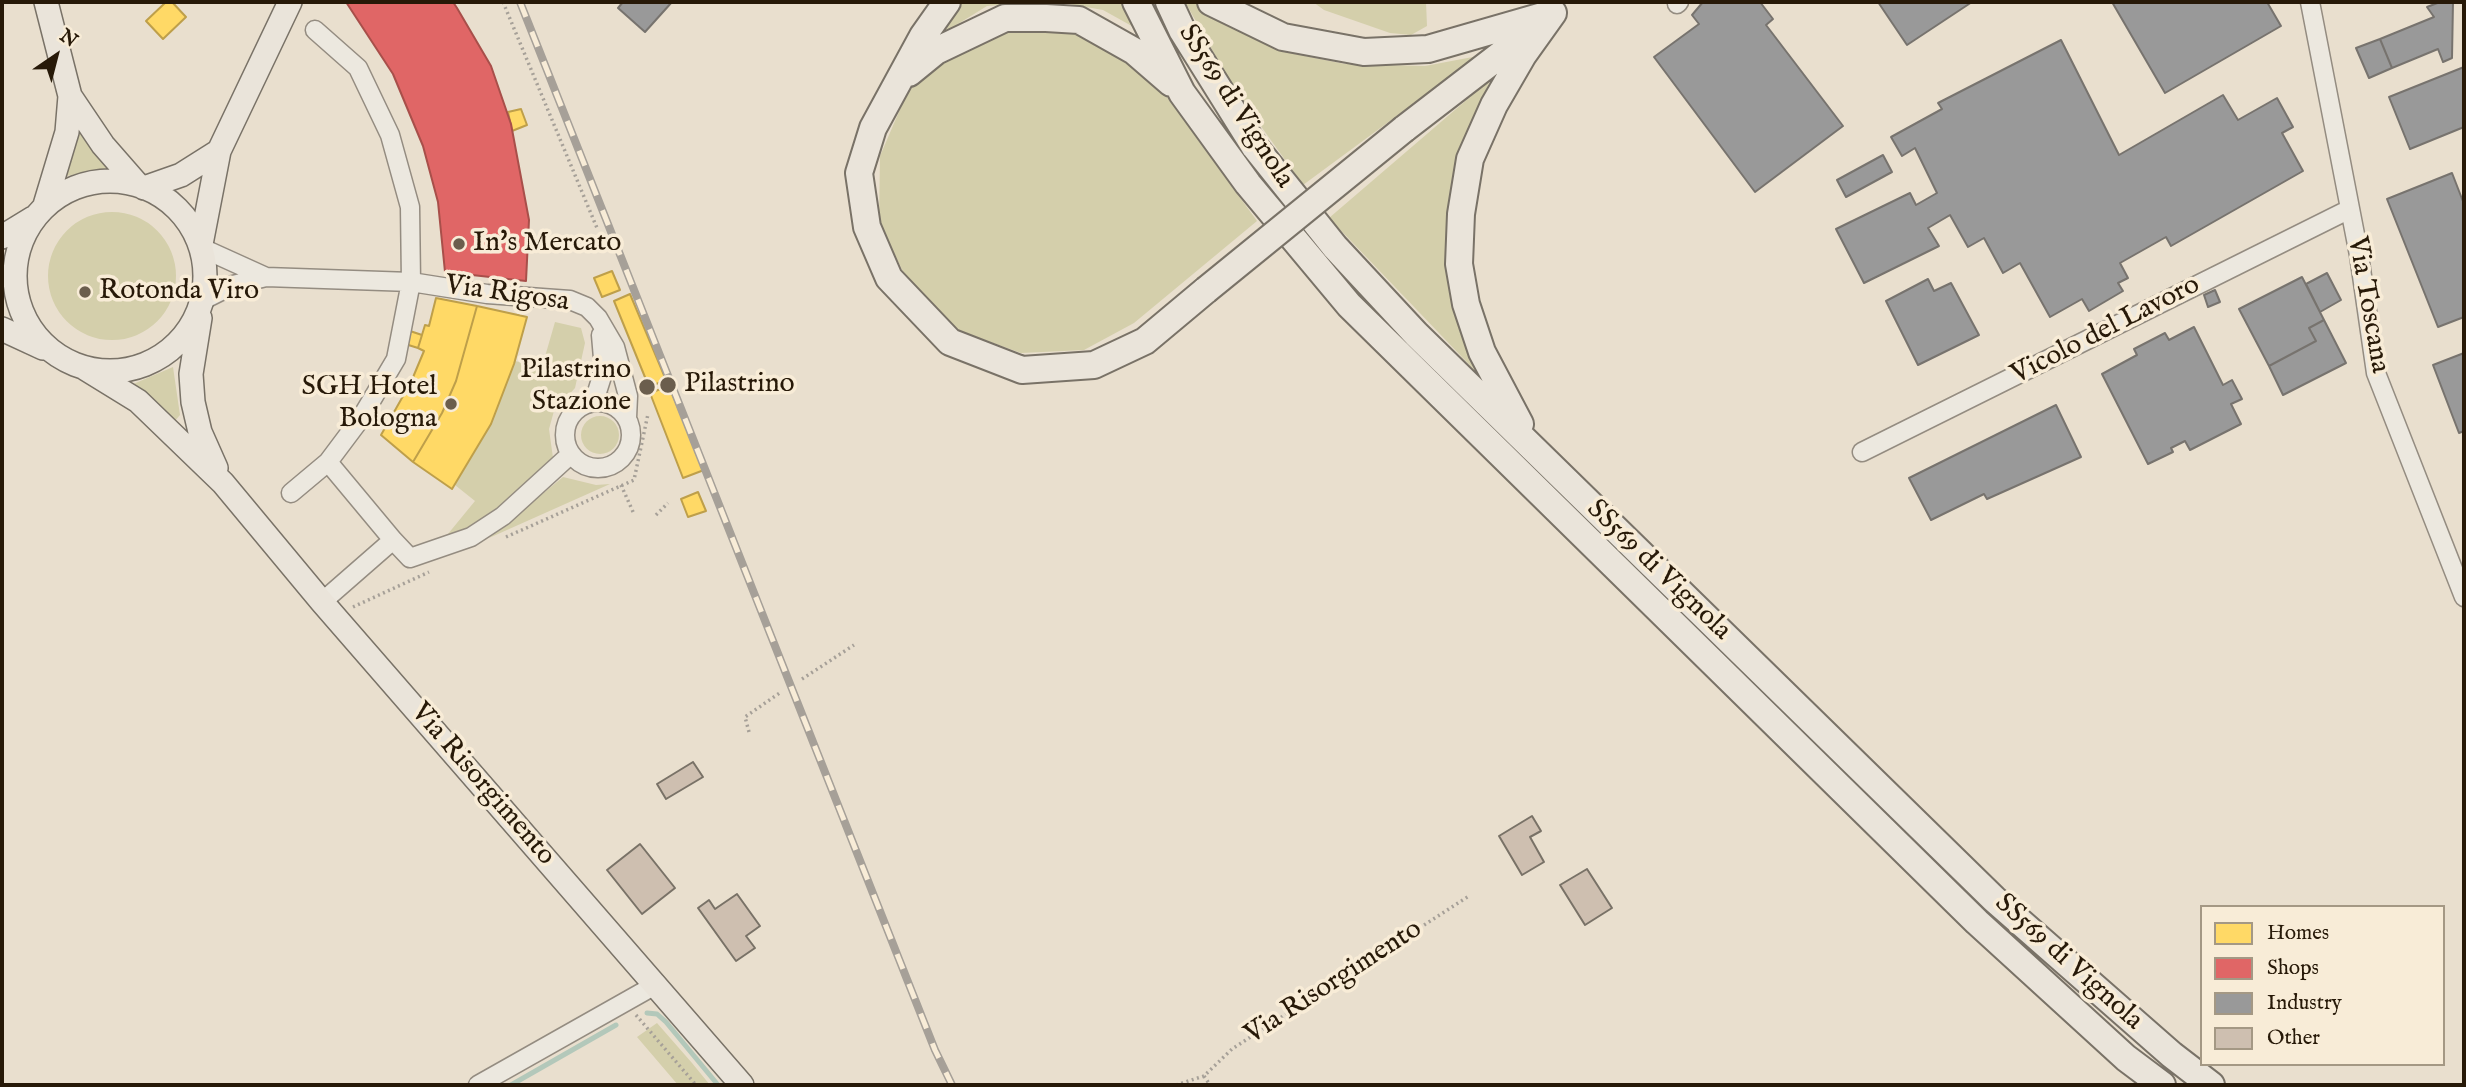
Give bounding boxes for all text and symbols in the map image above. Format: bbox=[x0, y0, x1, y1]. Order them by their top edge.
street label: SS569 di Vignola bbox=[1170, 19, 1300, 195]
north arrow bbox=[21, 21, 91, 91]
text: N bbox=[54, 24, 82, 53]
place label: In's Mercato bbox=[473, 227, 621, 261]
street label: Via Toscana bbox=[2338, 234, 2396, 376]
marker: In's Mercato bbox=[451, 236, 467, 252]
street label: Vicolo del Lavoro bbox=[2006, 269, 2206, 393]
street label: Via Rigosa bbox=[443, 270, 571, 320]
place label: Rotonda Viro bbox=[99, 275, 259, 309]
marker: Rotonda Viro bbox=[77, 284, 93, 300]
place label: Pilastrino Stazione bbox=[520, 354, 631, 420]
place label: Pilastrino bbox=[684, 368, 795, 402]
place label: SGH Hotel Bologna bbox=[302, 371, 437, 437]
marker: Pilastrino bbox=[658, 375, 678, 395]
marker: Pilastrino Stazione bbox=[637, 377, 657, 397]
marker: SGH Hotel Bologna bbox=[443, 396, 459, 412]
street label: SS569 di Vignola bbox=[1579, 494, 1737, 648]
street label: Via Risorgimento bbox=[402, 697, 562, 873]
street label: SS569 di Vignola bbox=[1987, 888, 2149, 1038]
legend bbox=[2200, 905, 2445, 1066]
street label: Via Risorgimento bbox=[1239, 913, 1429, 1053]
text: Homes bbox=[2267, 920, 2329, 947]
text: Shops bbox=[2267, 955, 2319, 982]
text: Industry bbox=[2267, 990, 2342, 1017]
text: Other bbox=[2267, 1025, 2320, 1052]

